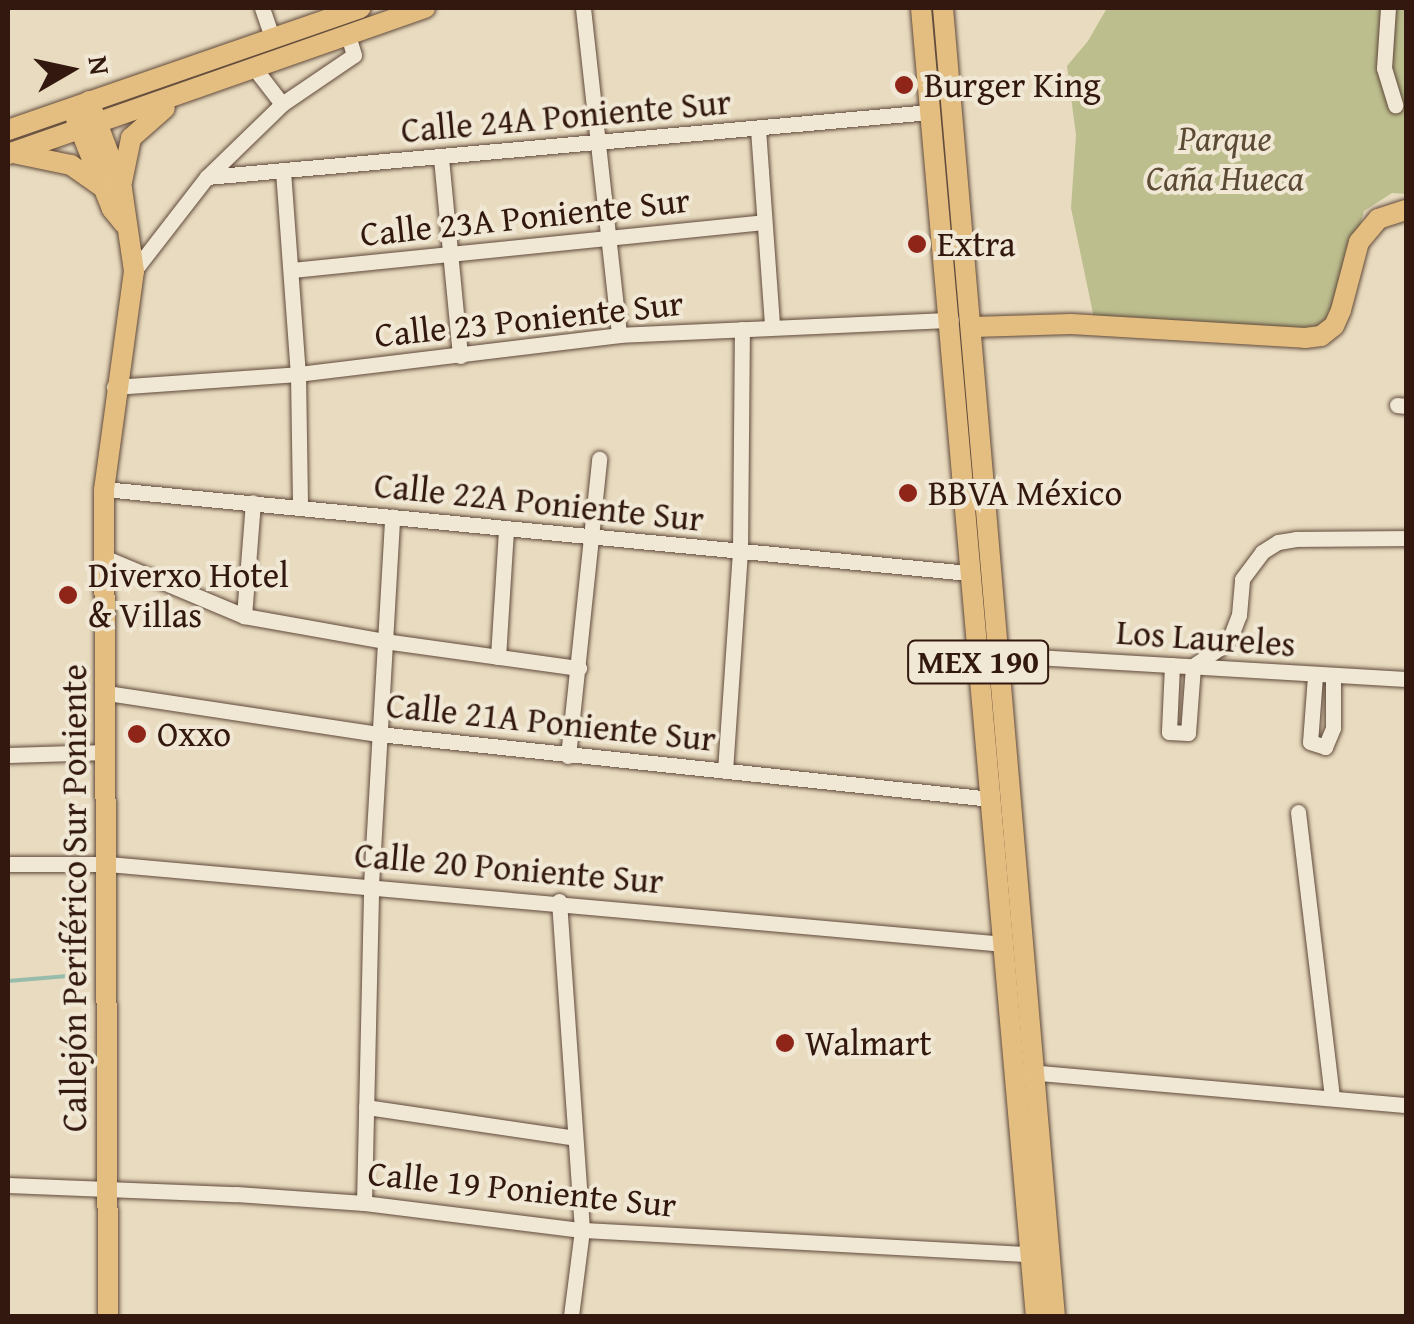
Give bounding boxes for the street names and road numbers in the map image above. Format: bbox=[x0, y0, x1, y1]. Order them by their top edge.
street label: Calle 24A Poniente Sur bbox=[399, 81, 733, 151]
street label: Calle 23A Poniente Sur bbox=[358, 179, 692, 255]
street label: Calle 23 Poniente Sur bbox=[373, 282, 685, 356]
street label: Calle 22A Poniente Sur bbox=[372, 464, 706, 540]
street label: Los Laureles bbox=[1115, 611, 1297, 665]
road number: MEX 190 bbox=[906, 635, 1050, 689]
street label: Callejón Periférico Sur Poniente bbox=[53, 664, 95, 1132]
street label: Calle 21A Poniente Sur bbox=[384, 684, 718, 760]
street label: Calle 20 Poniente Sur bbox=[353, 834, 665, 902]
street label: Calle 19 Poniente Sur bbox=[366, 1152, 678, 1226]

